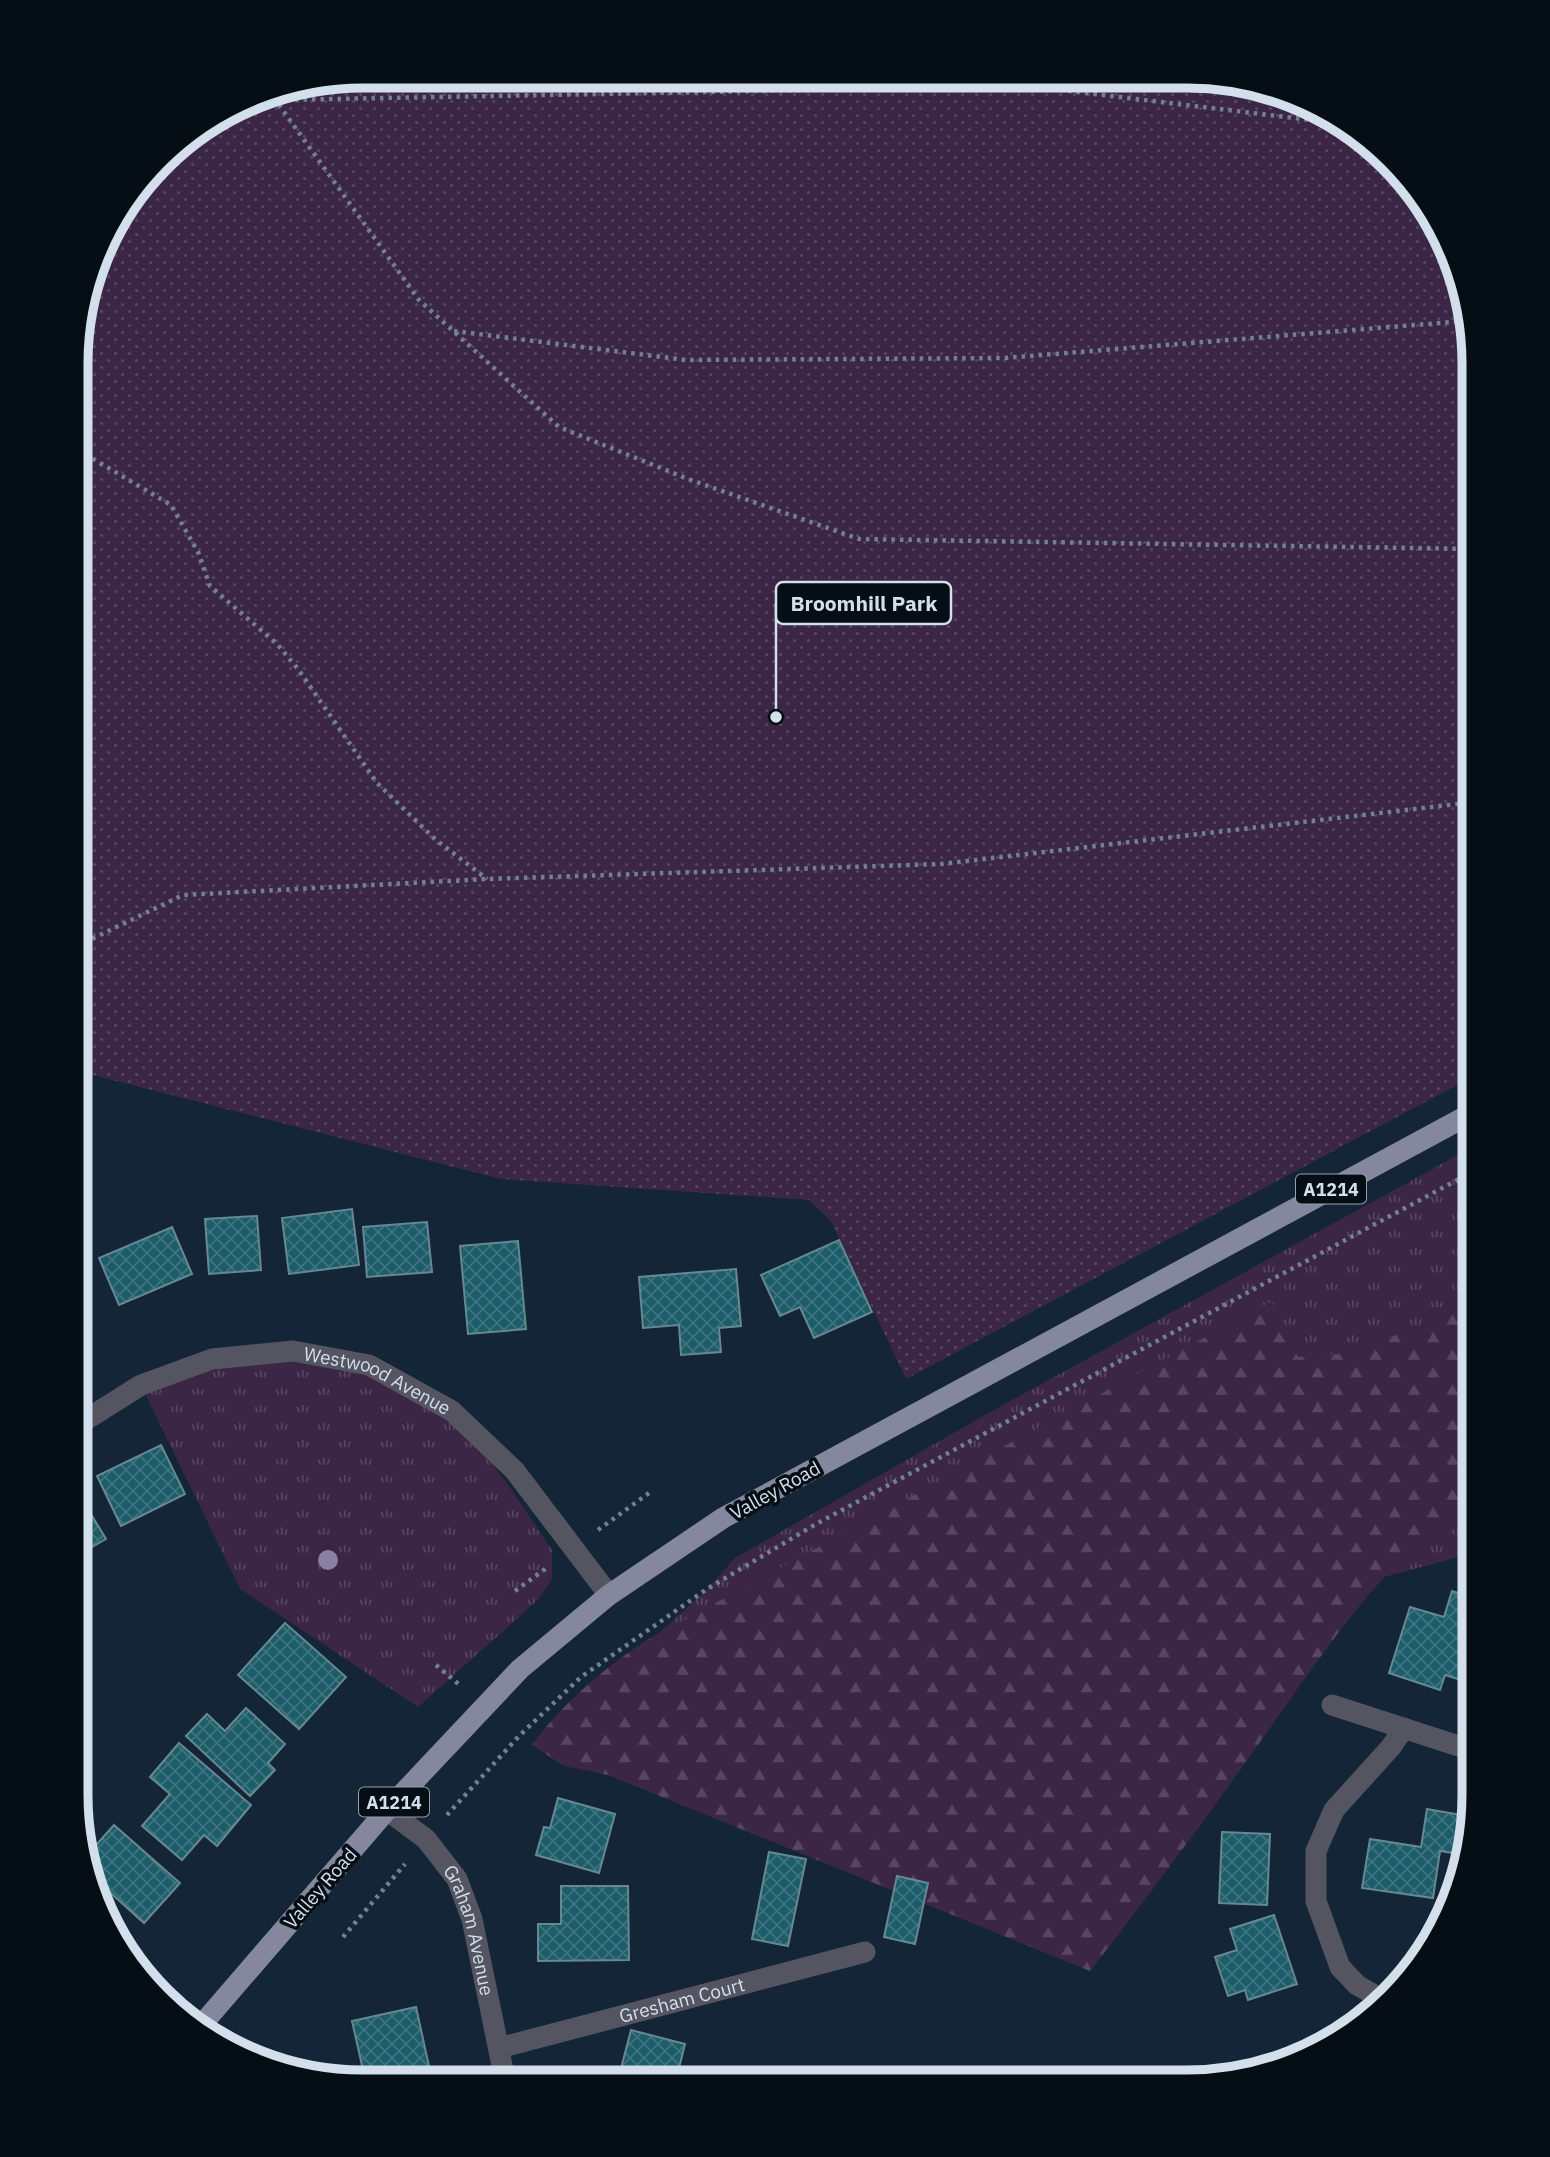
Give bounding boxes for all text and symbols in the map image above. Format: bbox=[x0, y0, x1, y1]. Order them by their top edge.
callout: Broomhill Park bbox=[776, 582, 951, 624]
text: Broomhill Park bbox=[791, 589, 938, 617]
road number: A1214 bbox=[1296, 1174, 1366, 1204]
street label: Westwood Avenue bbox=[302, 1341, 455, 1420]
street label: Valley Road bbox=[726, 1455, 824, 1525]
road number: A1214 bbox=[359, 1788, 429, 1816]
street label: Valley Road bbox=[278, 1843, 362, 1933]
street label: Graham Avenue bbox=[438, 1860, 499, 1998]
street label: Gresham Court bbox=[616, 1972, 747, 2028]

